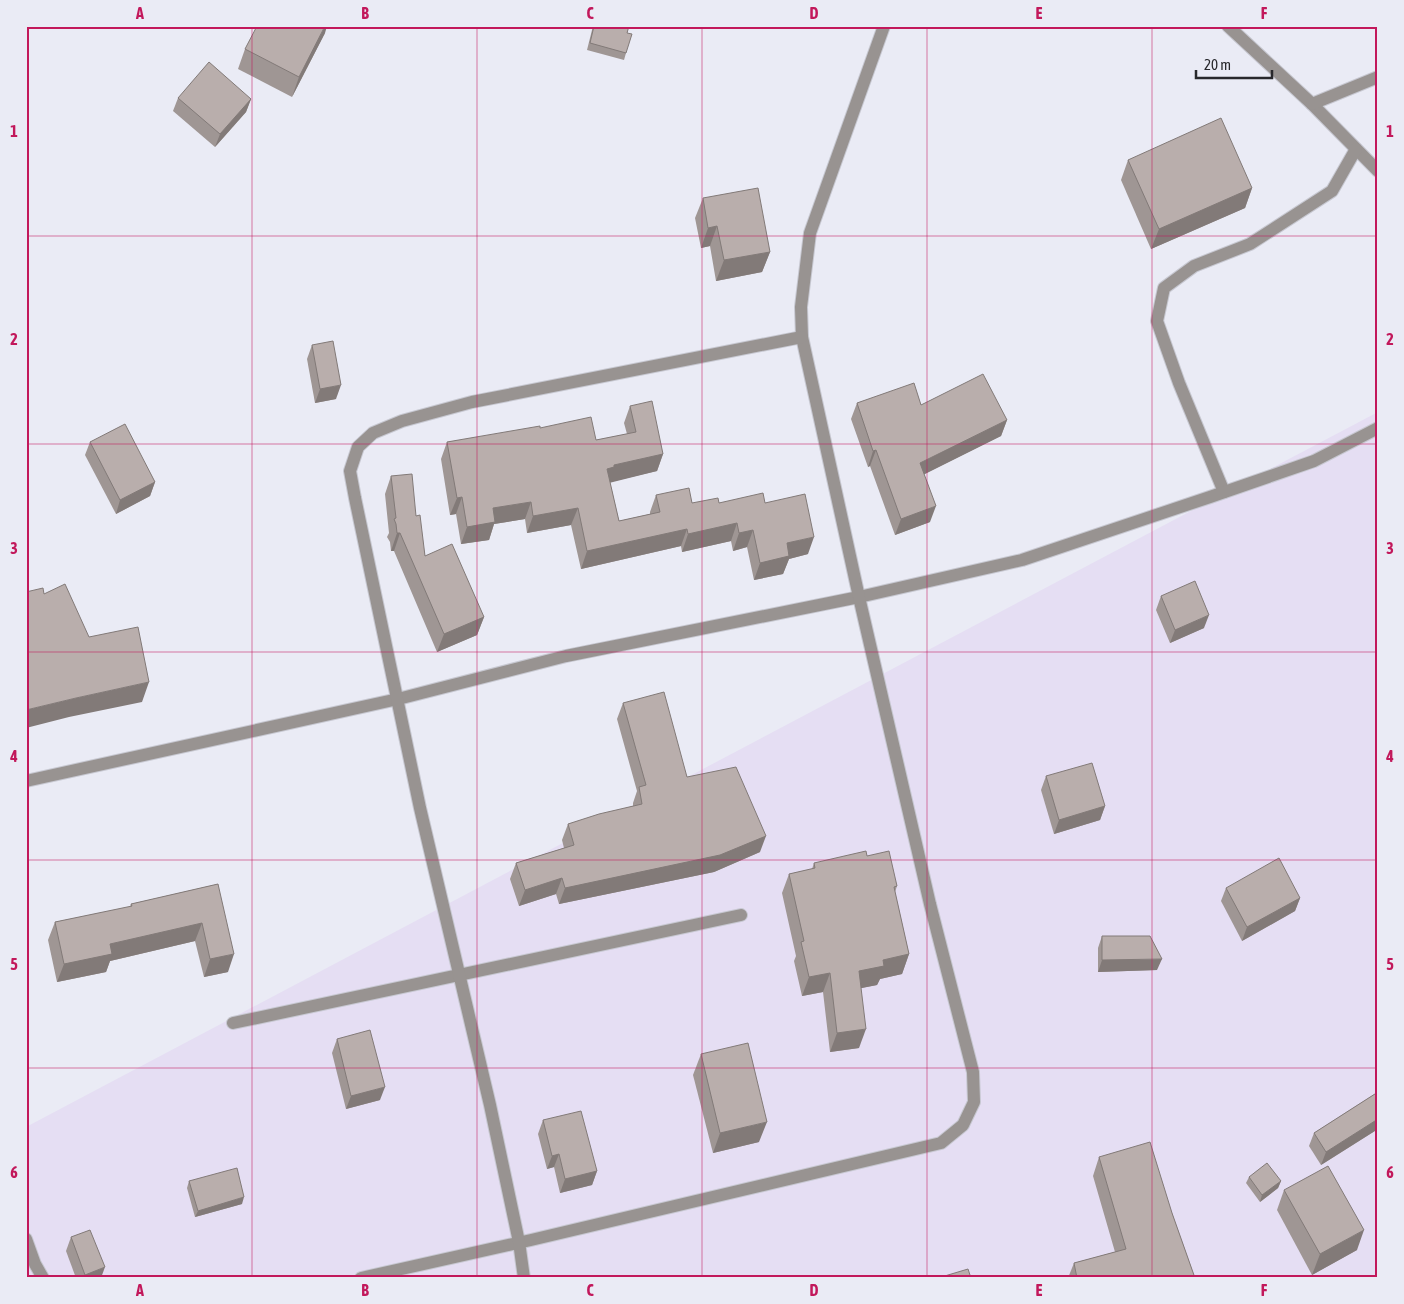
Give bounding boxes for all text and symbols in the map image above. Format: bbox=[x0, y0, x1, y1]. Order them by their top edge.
text: A bbox=[135, 4, 144, 22]
text: B bbox=[361, 4, 369, 22]
text: C bbox=[586, 4, 594, 22]
text: D bbox=[810, 4, 819, 22]
text: E bbox=[1036, 4, 1043, 22]
text: F bbox=[1261, 4, 1268, 22]
scale bar bbox=[1196, 48, 1273, 80]
text: 20 m bbox=[1204, 56, 1231, 73]
text: 1 bbox=[10, 122, 18, 140]
text: 1 bbox=[1386, 122, 1394, 140]
text: 2 bbox=[10, 330, 18, 348]
text: 2 bbox=[1386, 330, 1394, 348]
text: 3 bbox=[10, 539, 18, 557]
text: 3 bbox=[1386, 539, 1394, 557]
text: 4 bbox=[9, 747, 18, 765]
text: 4 bbox=[1385, 747, 1394, 765]
text: 5 bbox=[10, 955, 18, 973]
text: 5 bbox=[1386, 955, 1394, 973]
text: 6 bbox=[10, 1163, 18, 1181]
text: 6 bbox=[1386, 1163, 1394, 1181]
text: A bbox=[135, 1281, 144, 1299]
text: B bbox=[361, 1281, 369, 1299]
text: C bbox=[586, 1281, 594, 1299]
text: D bbox=[810, 1281, 819, 1299]
text: E bbox=[1036, 1281, 1043, 1299]
text: F bbox=[1261, 1281, 1268, 1299]

